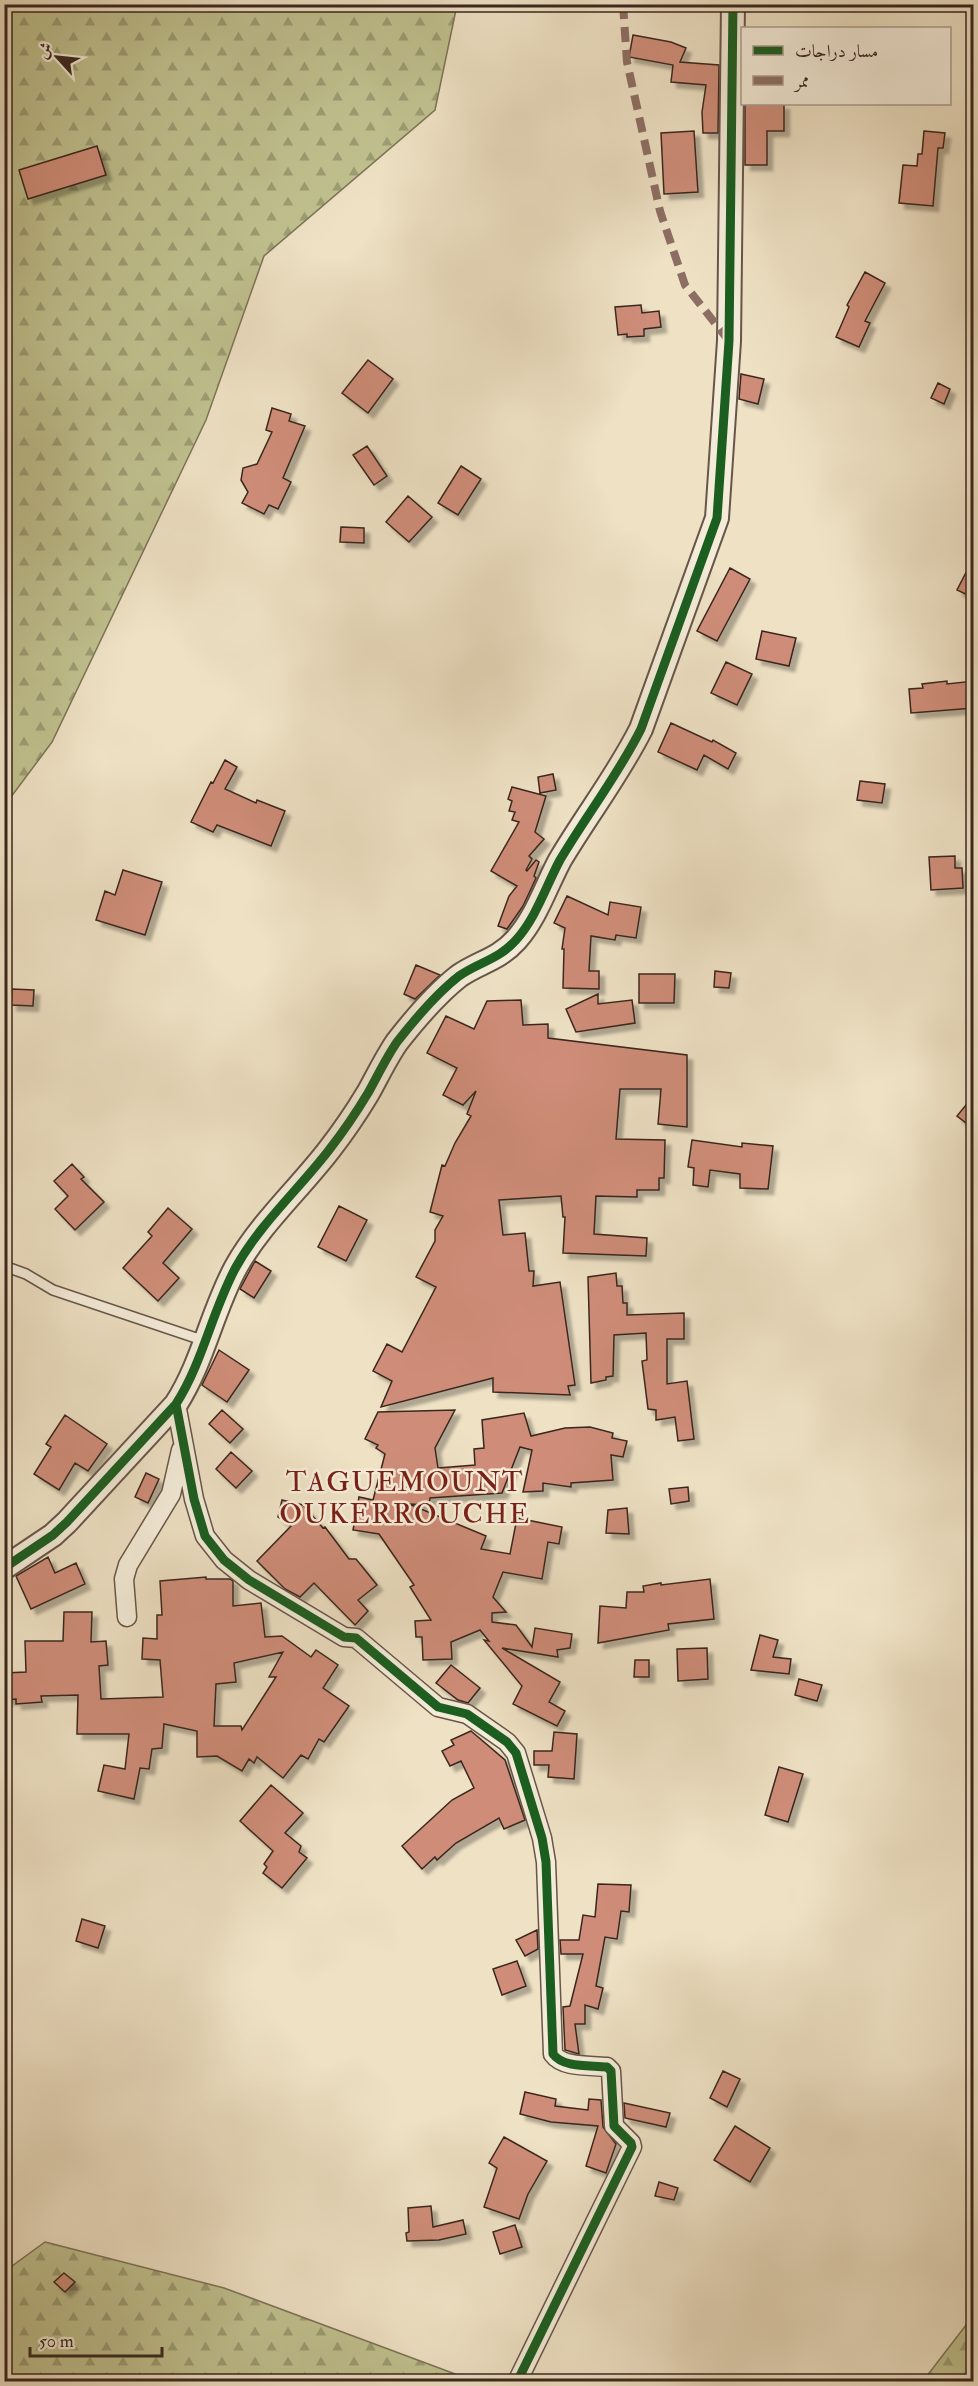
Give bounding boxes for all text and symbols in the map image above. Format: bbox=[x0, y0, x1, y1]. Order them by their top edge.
north arrow bbox=[27, 27, 87, 87]
legend bbox=[741, 27, 951, 105]
text: ش bbox=[32, 39, 57, 62]
text: مسار دراجات bbox=[795, 40, 878, 63]
text: ممر bbox=[793, 70, 809, 93]
district label: TAGUEMOUNT OUKERROUCHE bbox=[279, 1465, 531, 1532]
scale bar bbox=[30, 2320, 162, 2358]
text: 50 m bbox=[39, 2330, 74, 2353]

